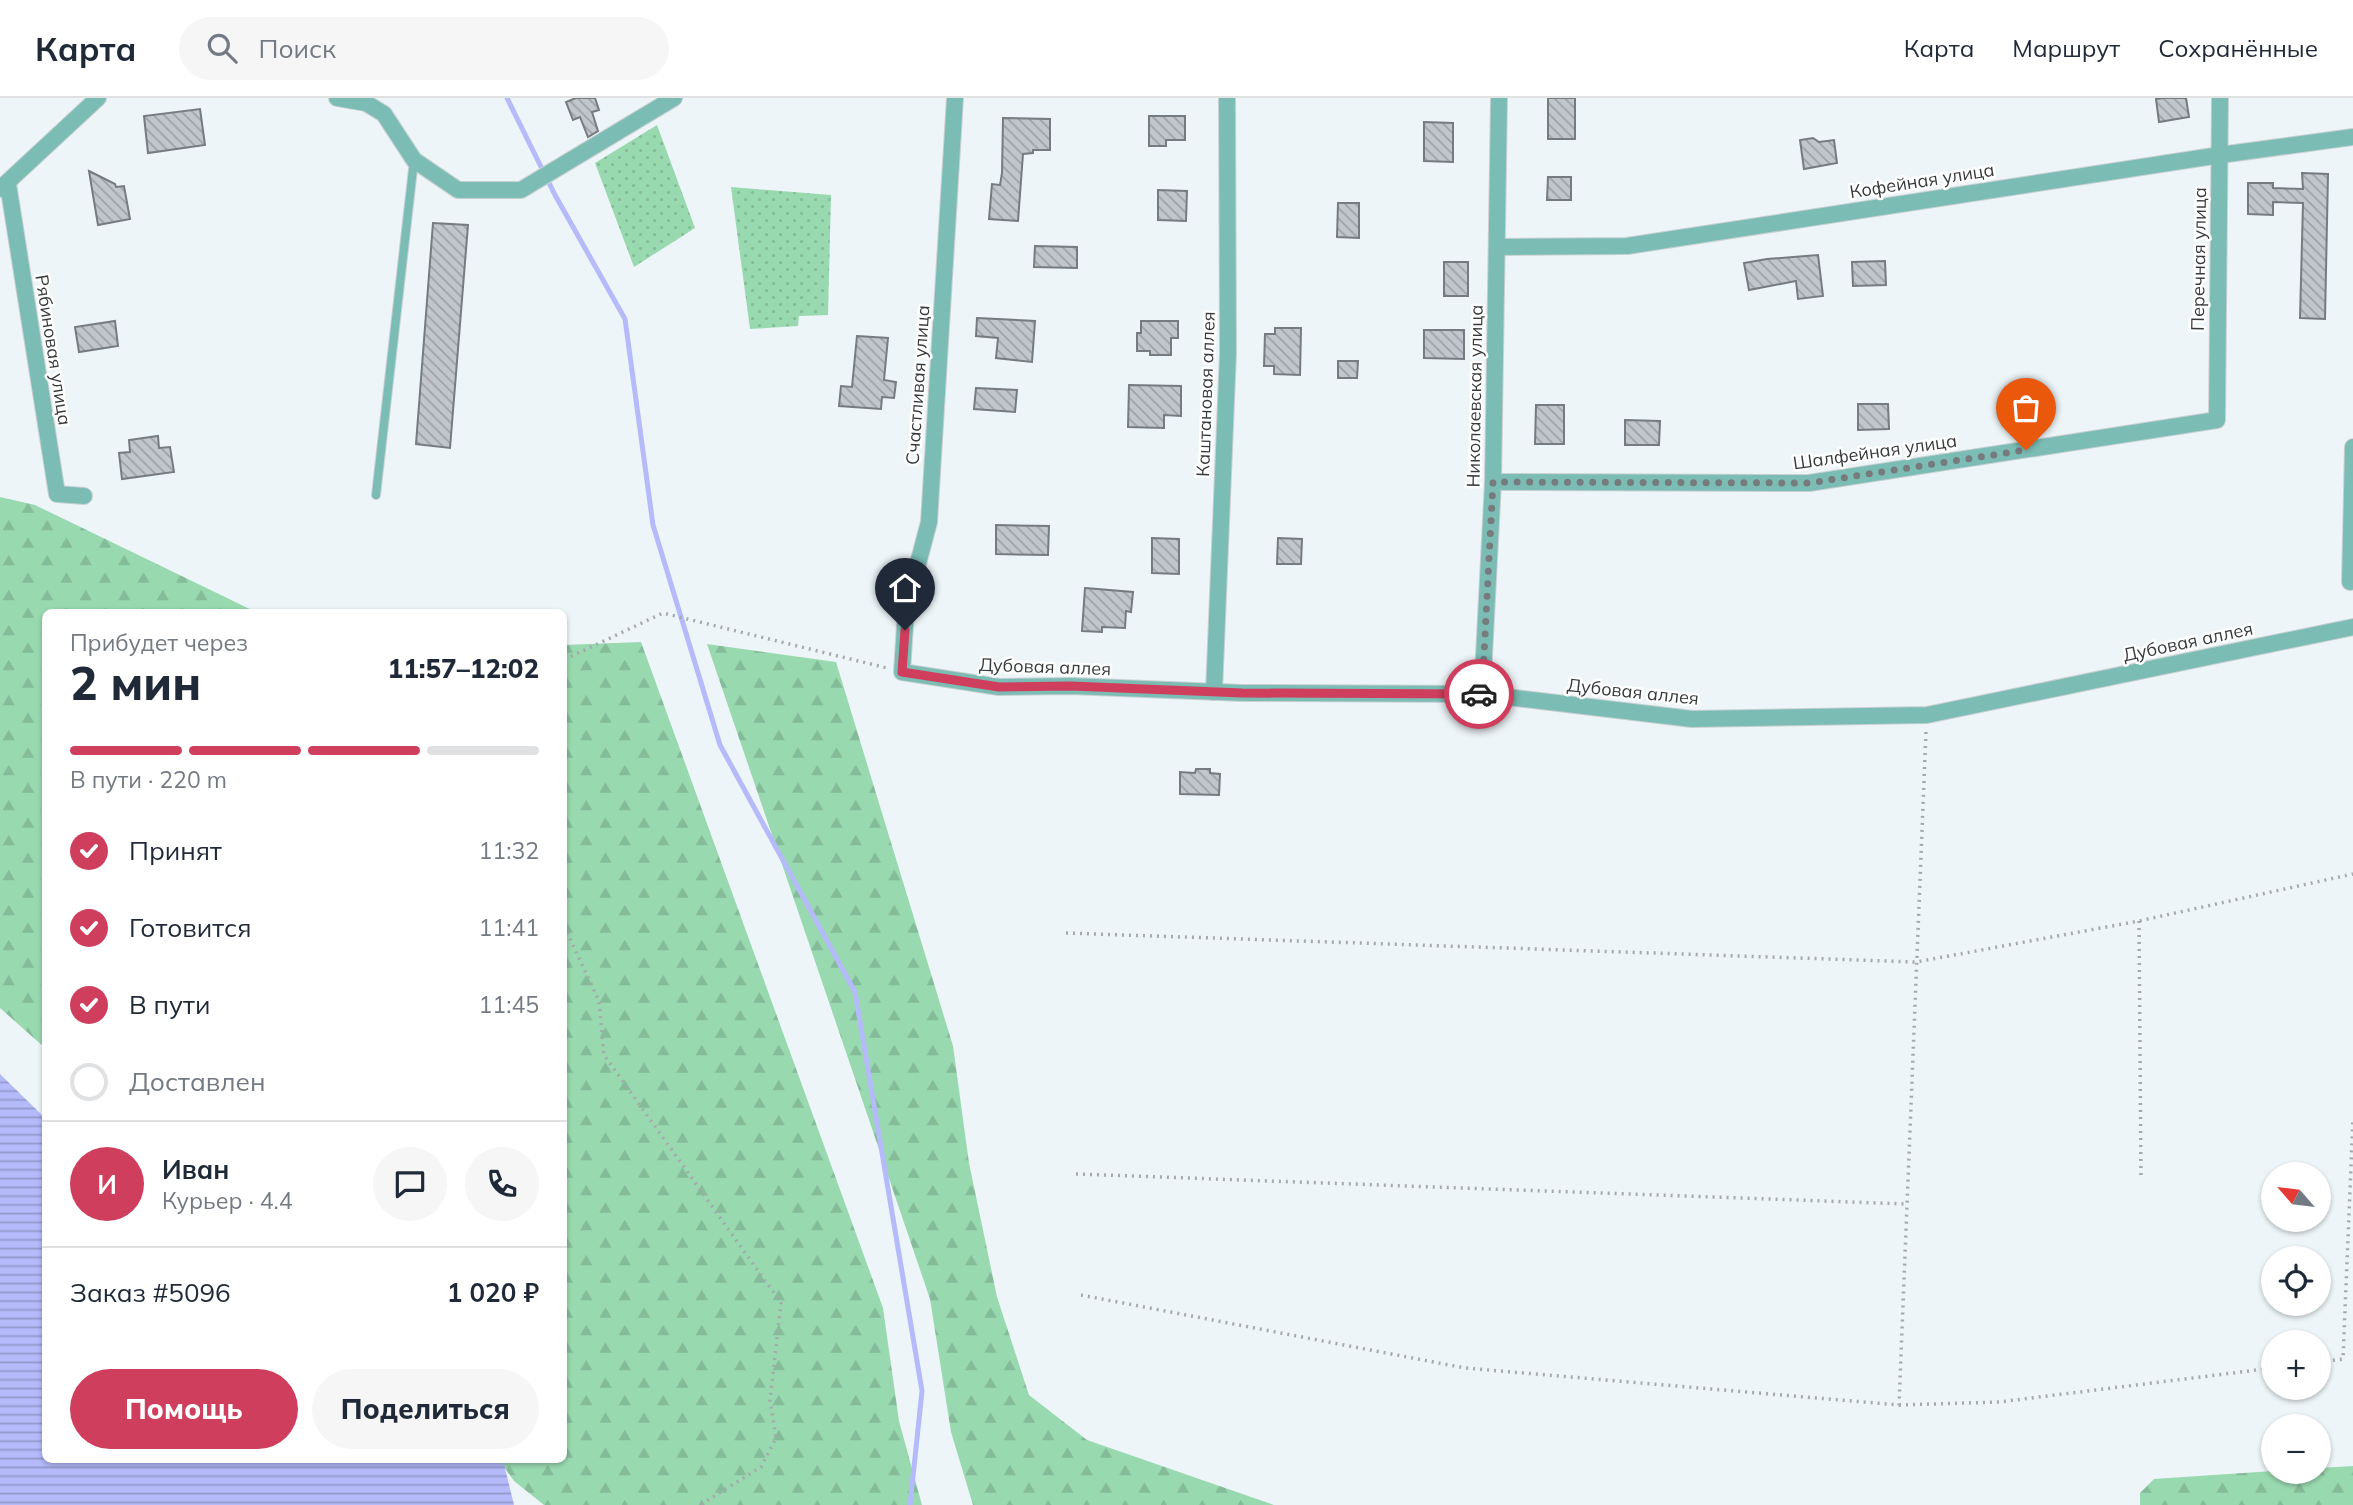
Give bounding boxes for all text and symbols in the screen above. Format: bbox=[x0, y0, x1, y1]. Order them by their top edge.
search box bbox=[179, 17, 669, 80]
text: Карта bbox=[35, 28, 137, 69]
icon: search bbox=[203, 29, 241, 67]
text: Поиск bbox=[259, 32, 336, 65]
text: Карта bbox=[1904, 33, 1974, 63]
text: Маршрут bbox=[2012, 33, 2120, 63]
text: Сохранённые bbox=[2158, 33, 2318, 63]
street label: Кофейная улица bbox=[1848, 158, 1996, 203]
street label: Перечная улица bbox=[2186, 187, 2211, 331]
street label: Рябиновая улица bbox=[30, 273, 77, 427]
street label: Счастливая улица bbox=[900, 304, 935, 466]
street label: Николаевская улица bbox=[1461, 304, 1488, 488]
street label: Каштановая аллея bbox=[1191, 311, 1220, 477]
pin bbox=[1996, 378, 2056, 450]
icon: bag bbox=[2007, 389, 2045, 427]
street label: Шалфейная улица bbox=[1792, 429, 1958, 474]
pin bbox=[875, 558, 935, 630]
icon: home bbox=[886, 569, 924, 607]
street label: Дубовая аллея bbox=[2121, 617, 2255, 667]
text: Прибудет через bbox=[70, 628, 248, 657]
text: 11:57–12:02 bbox=[388, 652, 539, 685]
street label: Дубовая аллея bbox=[978, 653, 1112, 680]
text: 2 мин bbox=[70, 654, 201, 712]
courier bbox=[1444, 659, 1514, 729]
street label: Дубовая аллея bbox=[1566, 673, 1700, 710]
icon: car bbox=[1460, 675, 1498, 713]
text: В пути · 220 m bbox=[70, 765, 227, 794]
icon: check bbox=[70, 832, 108, 870]
text: Принят bbox=[129, 834, 222, 867]
text: 11:32 bbox=[479, 836, 539, 865]
icon: check bbox=[70, 909, 108, 947]
text: Готовится bbox=[129, 911, 252, 944]
text: 11:41 bbox=[479, 913, 539, 942]
icon: check bbox=[70, 986, 108, 1024]
text: В пути bbox=[129, 988, 210, 1021]
text: 11:45 bbox=[479, 990, 539, 1019]
text: Доставлен bbox=[129, 1065, 266, 1098]
button: chat bbox=[373, 1147, 447, 1221]
button: phone bbox=[465, 1147, 539, 1221]
text: Иван bbox=[162, 1153, 229, 1186]
north arrow bbox=[2261, 1162, 2331, 1232]
map controls bbox=[2261, 1162, 2331, 1484]
text: И bbox=[97, 1168, 117, 1201]
text: Курьер · 4.4 bbox=[162, 1186, 293, 1215]
button: locate bbox=[2261, 1246, 2331, 1316]
text: Заказ #5096 bbox=[70, 1276, 231, 1309]
text: 1 020 ₽ bbox=[447, 1276, 539, 1309]
button: + bbox=[2261, 1330, 2331, 1400]
button: Помощь bbox=[70, 1369, 298, 1449]
button: Поделиться bbox=[312, 1369, 539, 1449]
button: − bbox=[2261, 1414, 2331, 1484]

